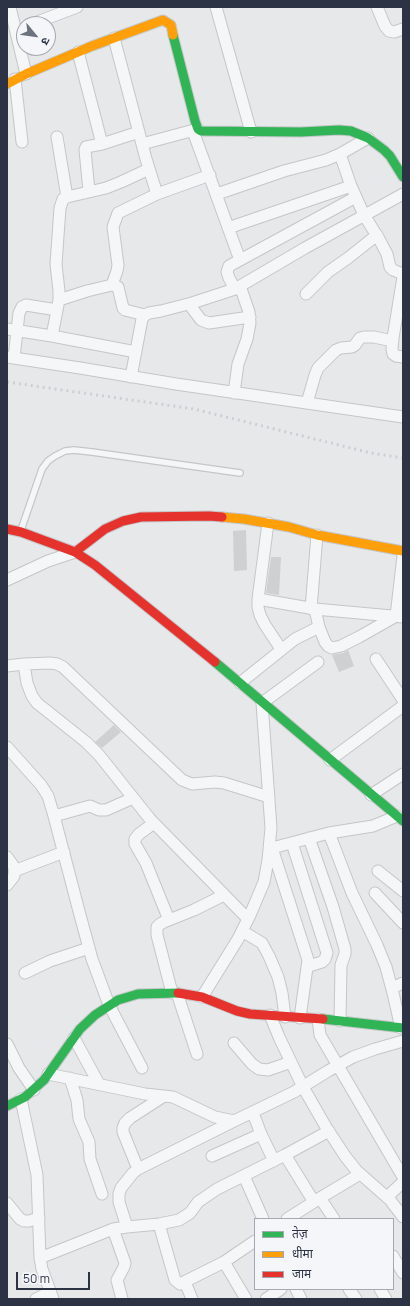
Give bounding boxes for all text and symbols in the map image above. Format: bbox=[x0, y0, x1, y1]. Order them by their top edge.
north arrow bbox=[16, 16, 56, 56]
text: उ bbox=[38, 35, 54, 48]
legend bbox=[254, 1218, 394, 1290]
text: तेज़ bbox=[292, 1225, 308, 1242]
text: धीमा bbox=[292, 1245, 313, 1262]
scale bar bbox=[18, 1264, 92, 1290]
text: जाम bbox=[292, 1265, 311, 1282]
text: 50 m bbox=[23, 1270, 50, 1287]

